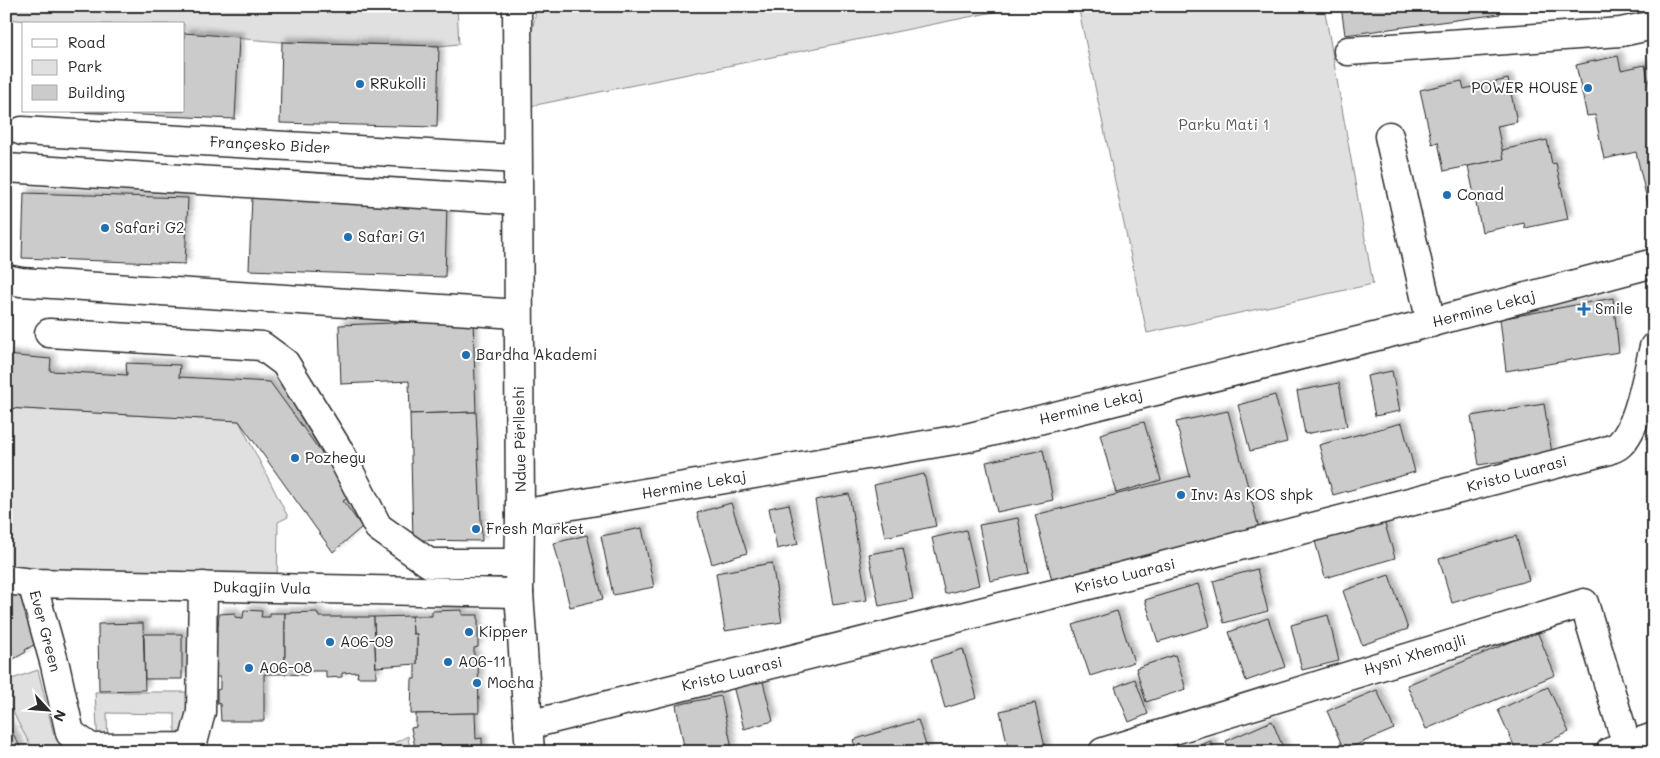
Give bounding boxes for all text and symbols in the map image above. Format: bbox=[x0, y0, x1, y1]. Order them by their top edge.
legend bbox=[22, 22, 185, 112]
text: Road bbox=[68, 32, 105, 52]
text: Park bbox=[68, 56, 102, 76]
place label: RRukolli bbox=[370, 73, 426, 93]
place label: POWER HOUSE bbox=[1471, 77, 1578, 97]
marker: RRukolli bbox=[354, 78, 366, 90]
text: Building bbox=[68, 82, 125, 102]
marker: POWER HOUSE bbox=[1582, 82, 1594, 94]
park label: Parku Mati 1 bbox=[1178, 114, 1270, 134]
street label: Françesko Bider bbox=[209, 131, 331, 157]
place label: Conad bbox=[1457, 184, 1504, 204]
marker: Conad bbox=[1441, 189, 1453, 201]
place label: Safari G2 bbox=[115, 217, 184, 237]
marker: Safari G2 bbox=[99, 222, 111, 234]
place label: Safari G1 bbox=[358, 226, 426, 246]
marker: Safari G1 bbox=[342, 231, 354, 243]
street label: Hermine Lekaj bbox=[1430, 285, 1538, 331]
place label: Smile bbox=[1595, 298, 1633, 318]
marker: Smile bbox=[1577, 302, 1591, 316]
place label: Bardha Akademi bbox=[476, 344, 597, 364]
marker: Bardha Akademi bbox=[460, 349, 472, 361]
street label: Hermine Lekaj bbox=[1037, 384, 1145, 429]
street label: Ndue Përlleshi bbox=[508, 386, 530, 492]
place label: Pozhegu bbox=[305, 447, 366, 467]
street label: Kristo Luarasi bbox=[1464, 450, 1569, 496]
marker: Pozhegu bbox=[289, 452, 301, 464]
street label: Hermine Lekaj bbox=[640, 465, 748, 503]
place label: Inv: As KOS shpk bbox=[1191, 484, 1313, 504]
marker: Inv: As KOS shpk bbox=[1175, 489, 1187, 501]
place label: Fresh Market bbox=[486, 518, 584, 538]
marker: Fresh Market bbox=[470, 523, 482, 535]
street label: Kristo Luarasi bbox=[1072, 553, 1177, 597]
street label: Dukagjin Vula bbox=[213, 576, 311, 598]
street label: Ever Green bbox=[25, 588, 66, 674]
place label: Kipper bbox=[479, 621, 528, 641]
marker: Kipper bbox=[463, 626, 475, 638]
street label: Hysni Xhemajli bbox=[1361, 629, 1468, 679]
place label: A06-09 bbox=[340, 631, 393, 651]
marker: A06-09 bbox=[324, 636, 336, 648]
place label: A06-11 bbox=[458, 651, 506, 671]
street label: Kristo Luarasi bbox=[679, 651, 784, 695]
marker: A06-11 bbox=[442, 656, 454, 668]
place label: A06-08 bbox=[259, 657, 312, 677]
marker: A06-08 bbox=[243, 662, 255, 674]
place label: Mocha bbox=[487, 672, 534, 692]
marker: Mocha bbox=[471, 677, 483, 689]
north arrow bbox=[22, 686, 72, 736]
text: N bbox=[49, 707, 71, 725]

